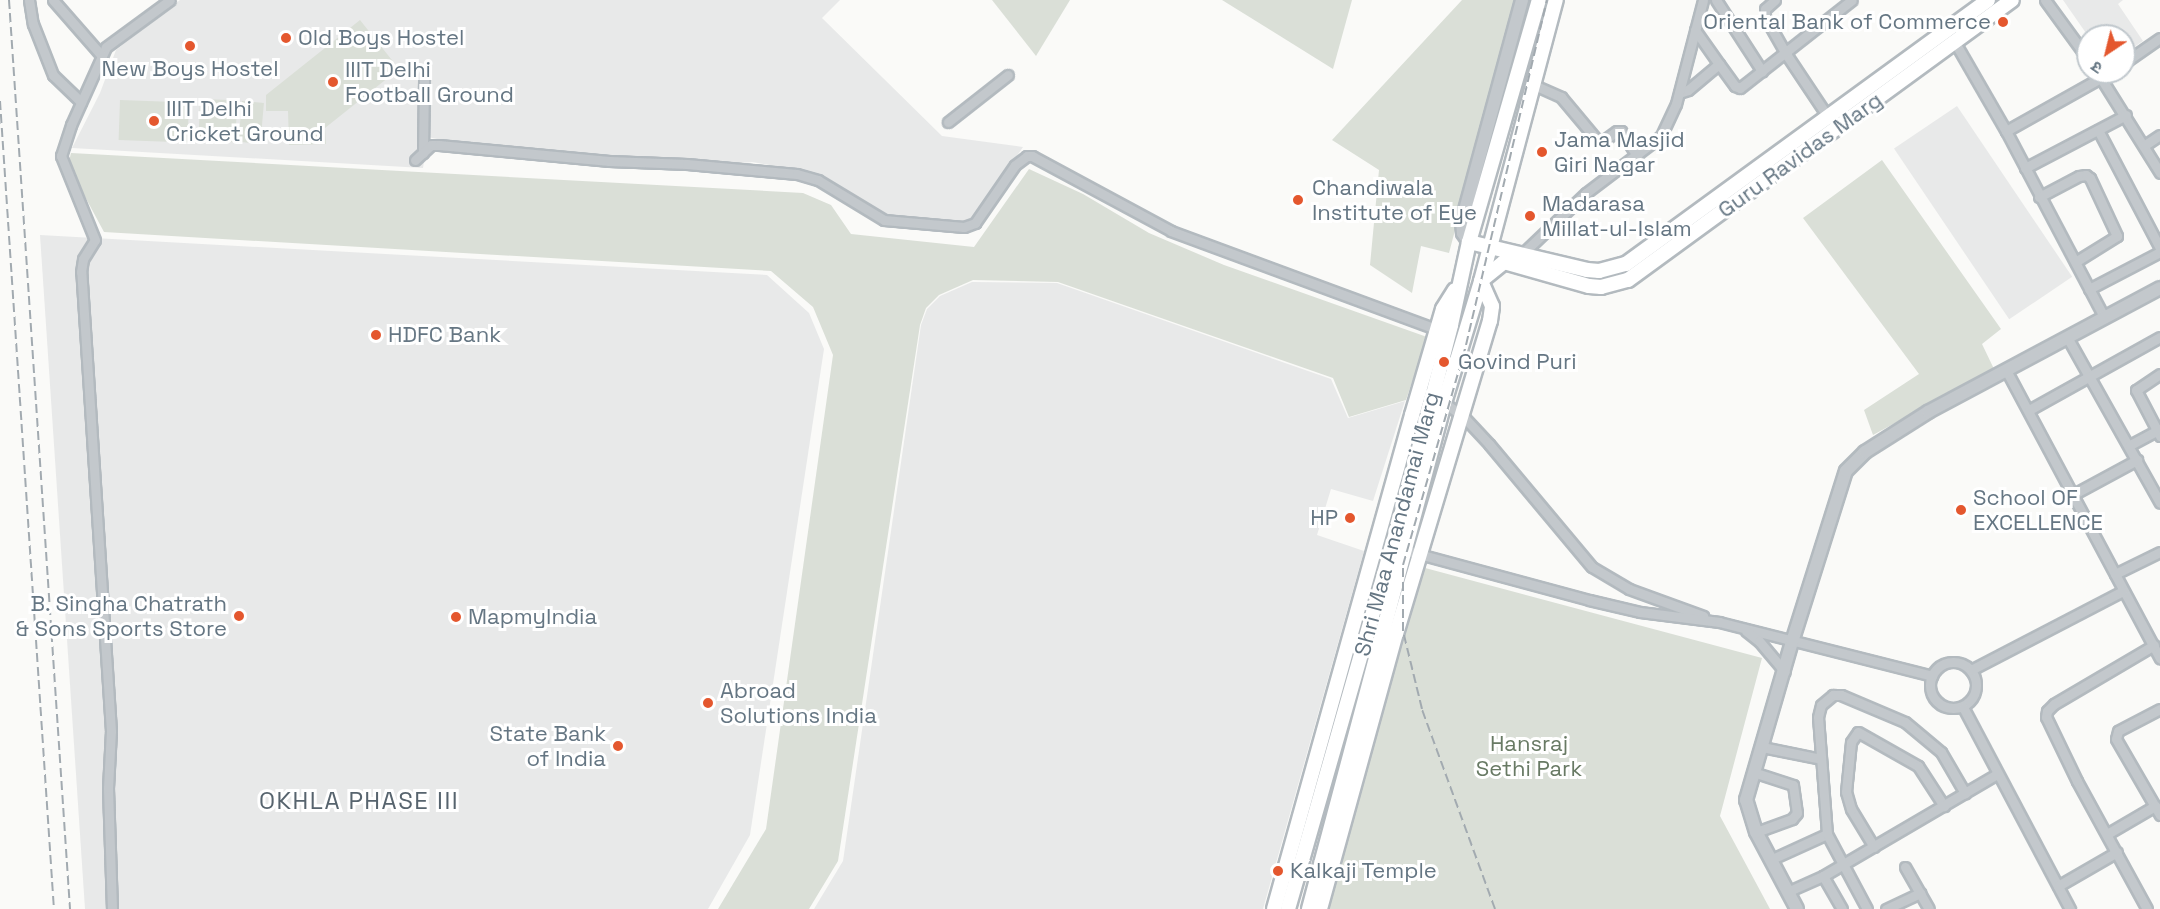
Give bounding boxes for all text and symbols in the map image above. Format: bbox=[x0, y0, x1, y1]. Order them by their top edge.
place label: Oriental Bank of Commerce bbox=[1703, 9, 1991, 35]
marker: Oriental Bank of Commerce bbox=[1996, 15, 2010, 29]
north arrow bbox=[2076, 24, 2136, 84]
place label: Old Boys Hostel bbox=[298, 25, 464, 51]
marker: Old Boys Hostel bbox=[279, 31, 293, 45]
marker: New Boys Hostel bbox=[183, 39, 197, 53]
place label: New Boys Hostel bbox=[101, 56, 279, 82]
place label: IIIT Delhi Football Ground bbox=[345, 56, 514, 107]
text: उ bbox=[2087, 56, 2106, 79]
marker: IIIT Delhi Football Ground bbox=[326, 75, 340, 89]
street label: Guru Ravidas Marg bbox=[1713, 87, 1887, 223]
place label: IIIT Delhi Cricket Ground bbox=[166, 95, 324, 146]
marker: IIIT Delhi Cricket Ground bbox=[147, 114, 161, 128]
place label: Jama Masjid Giri Nagar bbox=[1554, 126, 1685, 178]
marker: Jama Masjid Giri Nagar bbox=[1535, 145, 1549, 159]
place label: Chandiwala Institute of Eye bbox=[1312, 174, 1477, 226]
place label: Madarasa Millat-ul-Islam bbox=[1542, 190, 1692, 242]
marker: Chandiwala Institute of Eye bbox=[1289, 191, 1307, 209]
marker: Madarasa Millat-ul-Islam bbox=[1523, 209, 1537, 223]
place label: HDFC Bank bbox=[388, 322, 501, 348]
marker: HDFC Bank bbox=[369, 328, 383, 342]
place label: Govind Puri bbox=[1458, 349, 1577, 375]
marker: Govind Puri bbox=[1435, 353, 1453, 371]
street label: Shri Maa Anandamai Marg bbox=[1349, 389, 1445, 659]
place label: School OF EXCELLENCE bbox=[1973, 484, 2103, 536]
marker: School OF EXCELLENCE bbox=[1954, 503, 1968, 517]
place label: HP bbox=[1310, 505, 1338, 531]
marker: HP bbox=[1343, 511, 1357, 525]
place label: B. Singha Chatrath & Sons Sports Store bbox=[16, 590, 227, 642]
place label: MapmyIndia bbox=[468, 604, 597, 630]
marker: B. Singha Chatrath & Sons Sports Store bbox=[232, 609, 246, 623]
marker: MapmyIndia bbox=[449, 610, 463, 624]
place label: Abroad Solutions India bbox=[720, 677, 877, 728]
marker: Abroad Solutions India bbox=[701, 696, 715, 710]
place label: State Bank of India bbox=[490, 720, 606, 772]
park label: Hansraj Sethi Park bbox=[1476, 730, 1582, 782]
marker: State Bank of India bbox=[611, 739, 625, 753]
district label: OKHLA PHASE III bbox=[259, 787, 459, 815]
place label: Kalkaji Temple bbox=[1290, 858, 1437, 884]
marker: Kalkaji Temple bbox=[1271, 864, 1285, 878]

